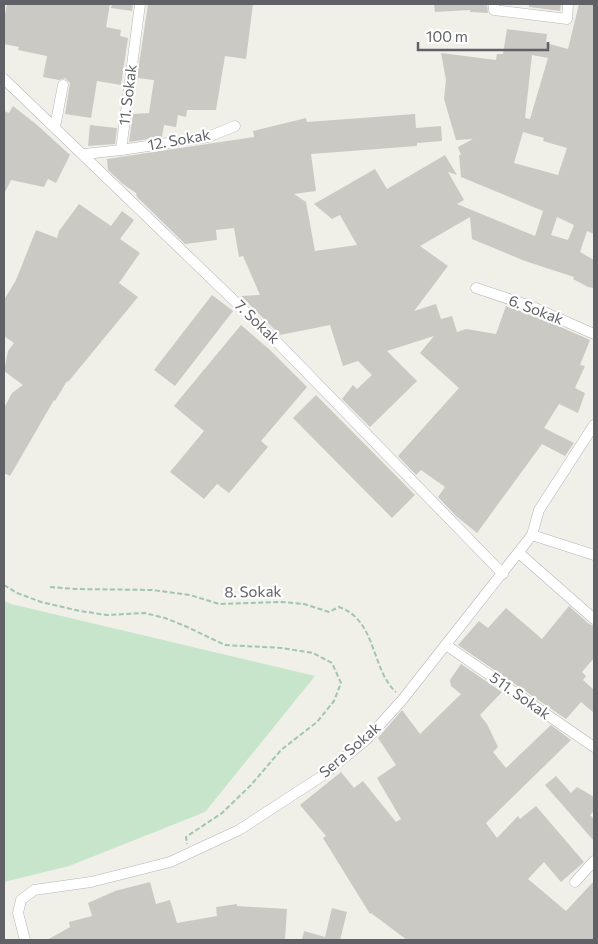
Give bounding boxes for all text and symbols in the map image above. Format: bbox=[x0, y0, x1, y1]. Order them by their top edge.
scale bar bbox=[418, 20, 548, 52]
text: 100 m bbox=[426, 27, 468, 45]
street label: 11. Sokak bbox=[114, 63, 140, 126]
street label: 12. Sokak bbox=[146, 125, 211, 153]
street label: 6. Sokak bbox=[506, 290, 566, 328]
street label: 7. Sokak bbox=[232, 296, 284, 347]
street label: 8. Sokak bbox=[224, 582, 282, 600]
street label: 511. Sokak bbox=[487, 668, 554, 723]
street label: Sera Sokak bbox=[315, 718, 384, 781]

